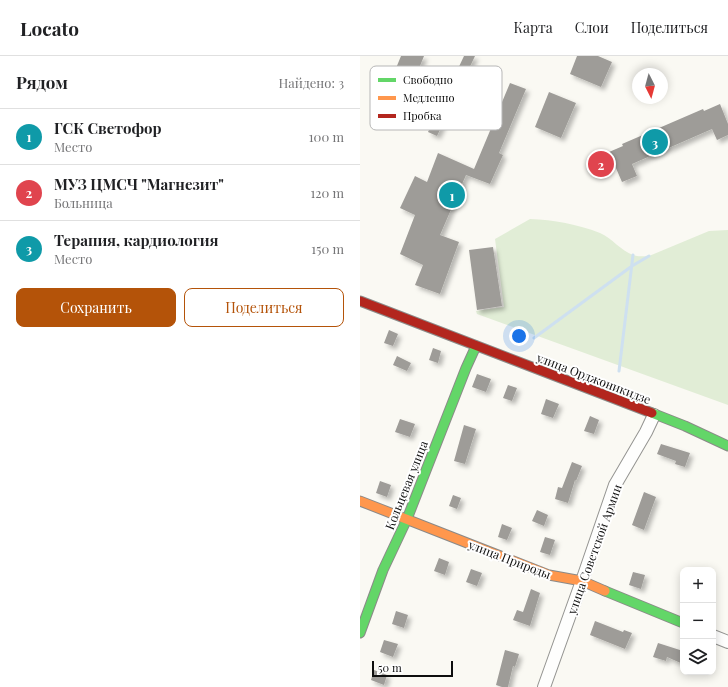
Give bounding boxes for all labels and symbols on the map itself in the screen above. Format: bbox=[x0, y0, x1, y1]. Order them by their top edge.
legend bbox=[370, 66, 502, 130]
north arrow bbox=[632, 68, 668, 104]
text: Свободно bbox=[403, 72, 453, 87]
text: Медленно bbox=[403, 90, 455, 105]
text: Пробка bbox=[403, 108, 442, 123]
pin: 3 bbox=[642, 127, 668, 157]
pin: 2 bbox=[588, 149, 614, 179]
pin: 1 bbox=[439, 180, 465, 210]
your location bbox=[509, 326, 529, 346]
street label: улица Орджоникидзе bbox=[534, 348, 653, 407]
street label: Кольцевая улица bbox=[381, 438, 431, 532]
street label: улица Советской Армии bbox=[563, 481, 625, 617]
street label: улица Природы bbox=[466, 536, 553, 582]
scale bar bbox=[372, 659, 453, 678]

